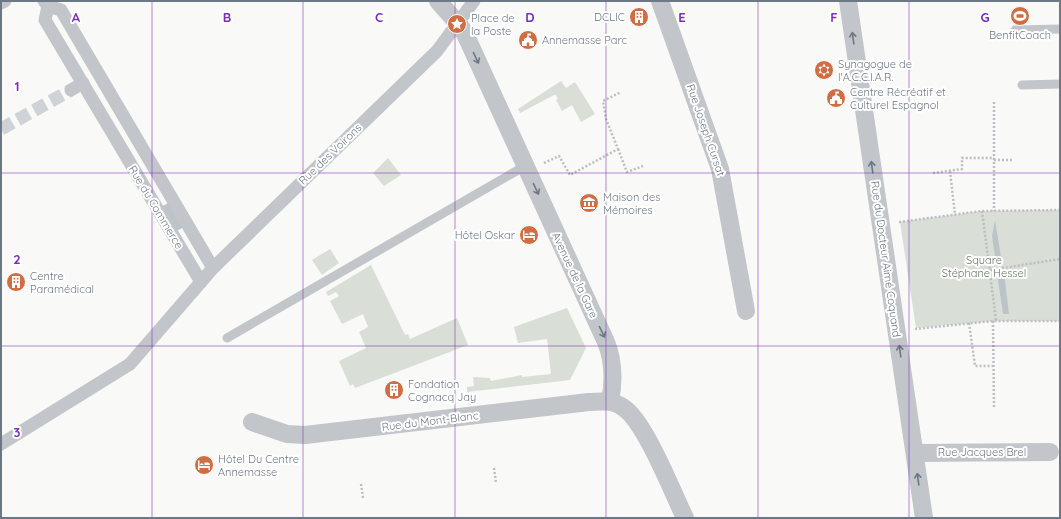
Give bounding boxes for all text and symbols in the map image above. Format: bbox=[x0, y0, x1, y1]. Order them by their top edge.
sports icon: BenfitCoach bbox=[1009, 5, 1031, 27]
building icon: DCLIC bbox=[628, 6, 650, 28]
text: A bbox=[72, 9, 81, 25]
text: B bbox=[223, 9, 231, 25]
text: C bbox=[375, 9, 383, 25]
text: D bbox=[525, 9, 535, 25]
text: E bbox=[678, 9, 686, 25]
text: F bbox=[830, 9, 838, 25]
text: G bbox=[980, 9, 990, 25]
place label: DCLIC bbox=[594, 10, 625, 24]
place label: Place de la Poste bbox=[471, 11, 515, 38]
place icon: Place de la Poste bbox=[446, 13, 468, 35]
place label: BenfitCoach bbox=[989, 28, 1051, 42]
public building icon: Annemasse Parc bbox=[517, 29, 539, 51]
one-way arrow bbox=[849, 32, 857, 45]
place label: Annemasse Parc bbox=[542, 33, 627, 47]
one-way arrow bbox=[473, 52, 480, 64]
place label: Synagogue de l'A.C.C.I.A.R. bbox=[838, 57, 912, 84]
synagogue icon: Synagogue de l'A.C.C.I.A.R. bbox=[813, 59, 835, 81]
text: 1 bbox=[14, 78, 20, 94]
street label: Rue Joseph Cursat bbox=[684, 82, 728, 178]
place label: Centre Récréatif et Culturel Espagnol bbox=[850, 85, 946, 112]
public building icon: Centre Récréatif et Culturel Espagnol bbox=[825, 87, 847, 109]
street label: Rue des Voirons bbox=[296, 120, 364, 188]
one-way arrow bbox=[868, 161, 876, 174]
street label: Rue du Commerce bbox=[126, 163, 186, 251]
street label: Rue du Docteur Aimé Coquand bbox=[868, 180, 904, 338]
one-way arrow bbox=[533, 183, 540, 195]
place label: Maison des Mémoires bbox=[603, 190, 660, 217]
museum icon: Maison des Mémoires bbox=[578, 192, 600, 214]
hotel icon: Hôtel Oskar bbox=[518, 224, 540, 246]
place label: Hôtel Oskar bbox=[455, 228, 516, 242]
street label: Avenue de la Gare bbox=[549, 230, 601, 320]
text: 2 bbox=[13, 251, 21, 267]
park label: Square Stéphane Hessel bbox=[942, 253, 1026, 280]
place label: Centre Paramédical bbox=[30, 269, 94, 296]
building icon: Centre Paramédical bbox=[5, 271, 27, 293]
one-way arrow bbox=[599, 326, 606, 338]
one-way arrow bbox=[896, 345, 904, 358]
place label: Fondation Cognacq Jay bbox=[408, 377, 476, 404]
building icon: Fondation Cognacq Jay bbox=[383, 379, 405, 401]
street label: Rue du Mont-Blanc bbox=[381, 408, 479, 434]
text: 3 bbox=[14, 424, 21, 440]
street label: Rue Jacques Brel bbox=[938, 445, 1026, 459]
place label: Hôtel Du Centre Annemasse bbox=[218, 452, 299, 479]
hotel icon: Hôtel Du Centre Annemasse bbox=[193, 454, 215, 476]
one-way arrow bbox=[914, 473, 922, 486]

